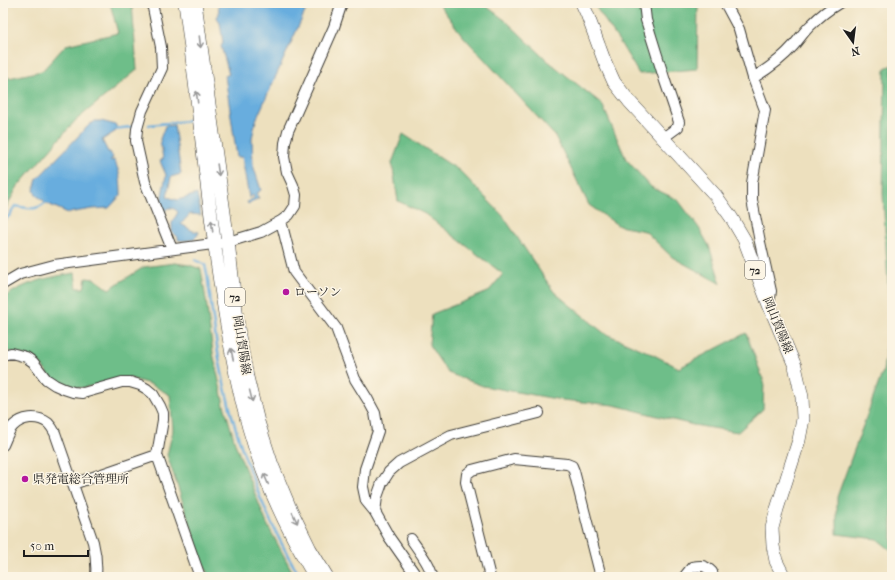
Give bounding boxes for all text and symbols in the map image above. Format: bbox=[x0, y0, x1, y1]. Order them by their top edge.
north arrow bbox=[833, 22, 873, 62]
one-way arrow bbox=[196, 35, 204, 48]
text: N bbox=[849, 44, 861, 59]
one-way arrow bbox=[193, 91, 201, 104]
one-way arrow bbox=[214, 163, 222, 176]
one-way arrow bbox=[208, 220, 216, 233]
road number: 72 bbox=[745, 261, 765, 279]
place label: ローソン bbox=[294, 285, 342, 299]
marker: ローソン bbox=[281, 287, 291, 297]
road number: 72 bbox=[225, 288, 245, 306]
street label: 岡山賀陽線 bbox=[760, 295, 796, 355]
street label: 岡山賀陽線 bbox=[230, 314, 254, 376]
one-way arrow bbox=[227, 348, 235, 361]
one-way arrow bbox=[248, 389, 256, 402]
place label: 県発電総合管理所 bbox=[33, 472, 129, 486]
marker: 県発電総合管理所 bbox=[20, 474, 30, 484]
one-way arrow bbox=[262, 474, 270, 486]
one-way arrow bbox=[292, 512, 299, 524]
scale bar bbox=[24, 532, 88, 558]
text: 50 m bbox=[30, 539, 54, 553]

